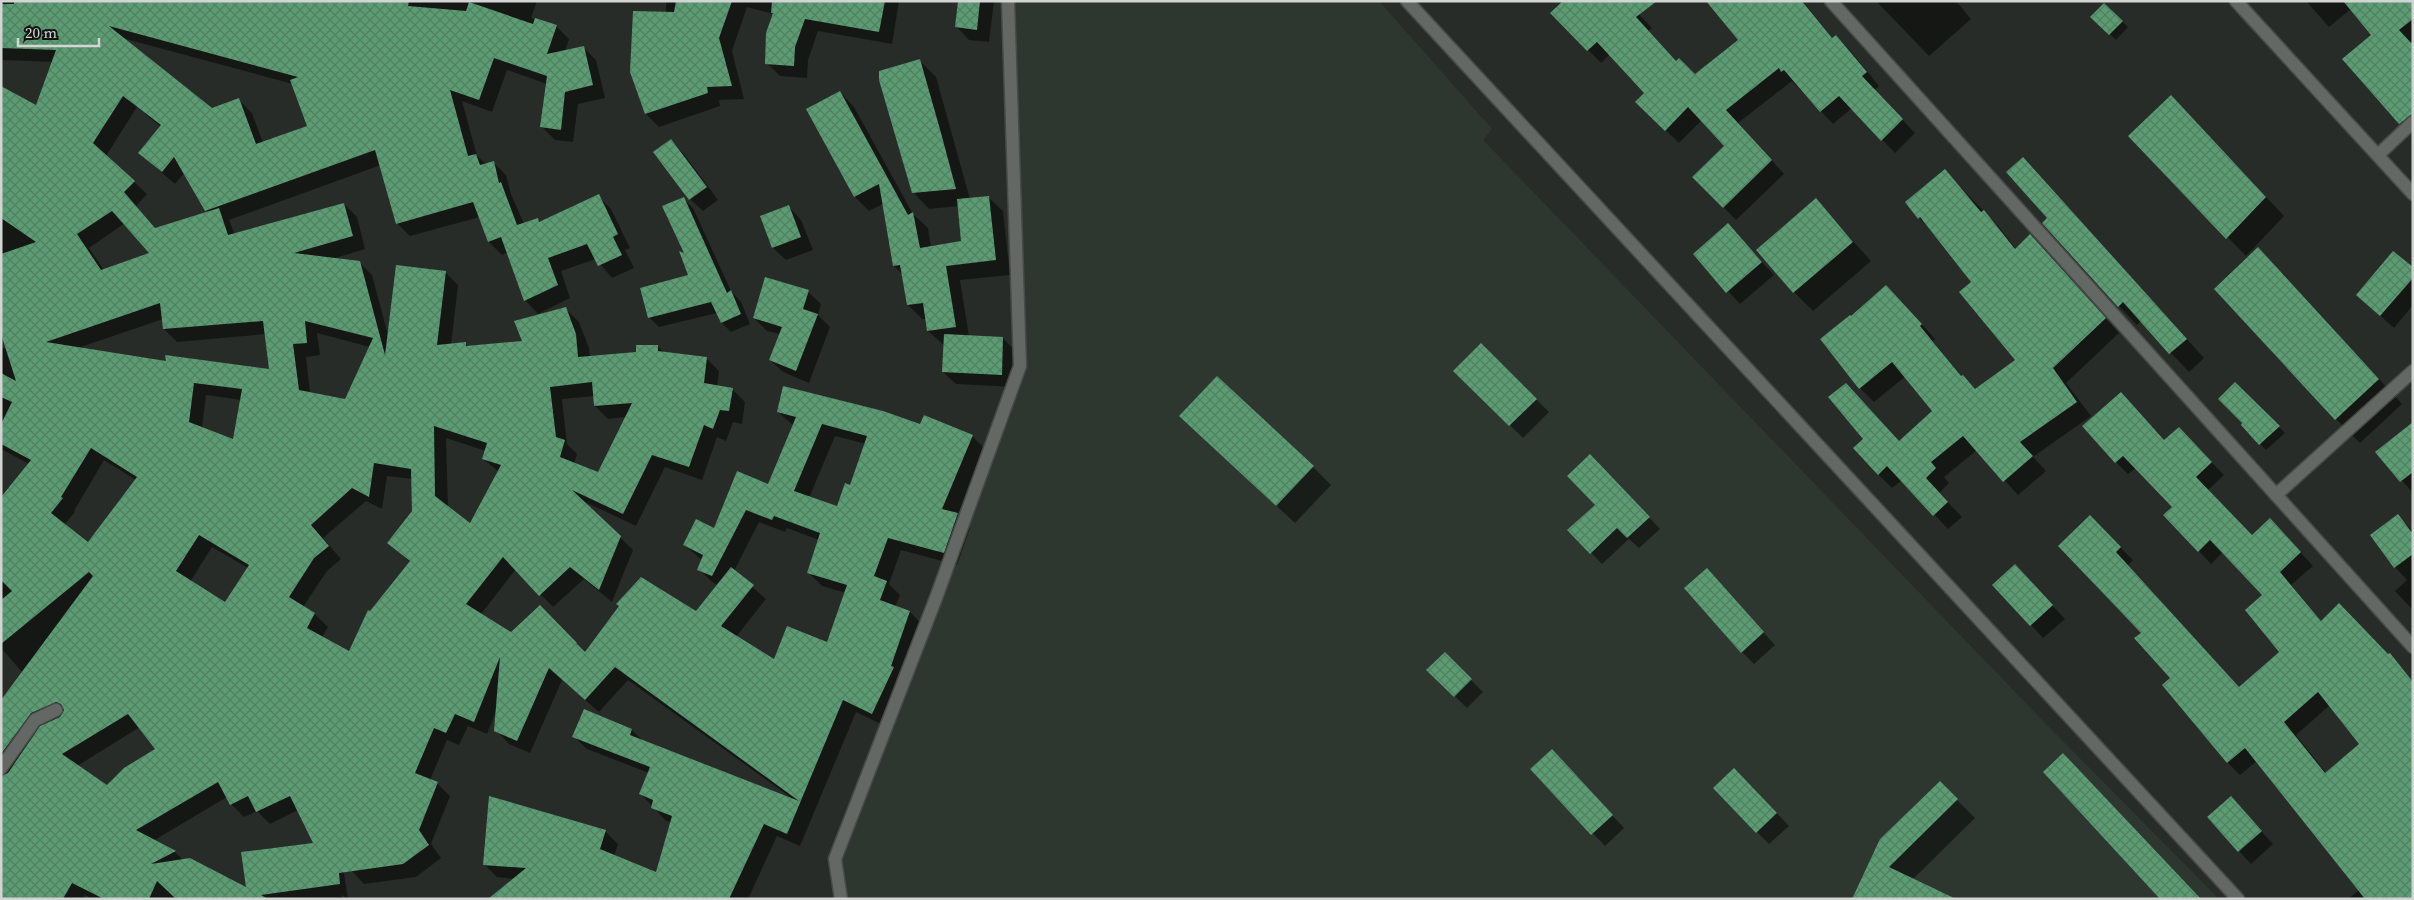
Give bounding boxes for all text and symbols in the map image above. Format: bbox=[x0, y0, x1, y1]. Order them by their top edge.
scale bar bbox=[18, 15, 99, 47]
text: 20 m bbox=[25, 22, 57, 43]

